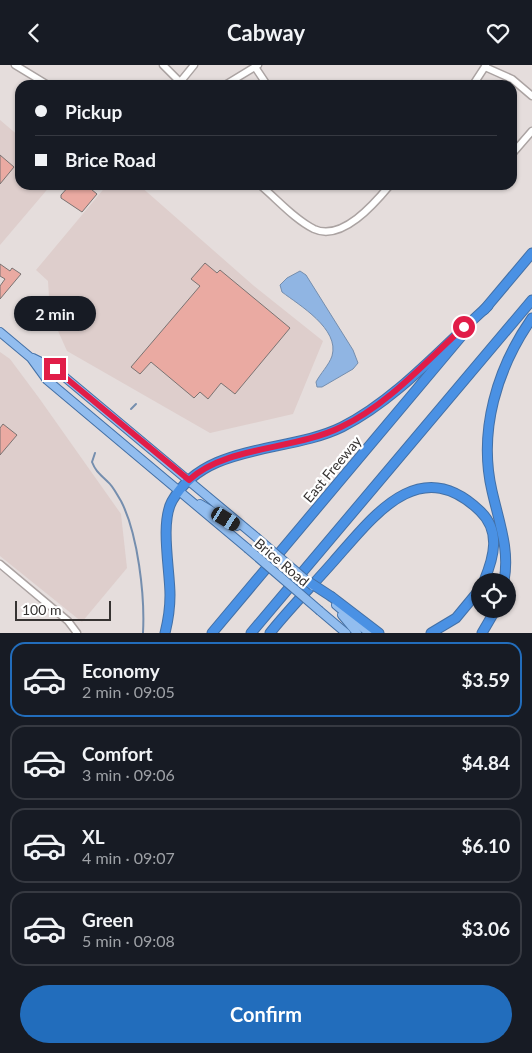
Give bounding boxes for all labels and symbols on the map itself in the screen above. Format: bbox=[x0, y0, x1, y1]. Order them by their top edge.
callout: 2 min bbox=[14, 297, 96, 331]
route start bbox=[453, 316, 475, 338]
route end bbox=[44, 358, 66, 380]
street label: East Freeway bbox=[299, 432, 365, 506]
car bbox=[209, 505, 242, 533]
street label: Brice Road bbox=[251, 534, 313, 590]
scale bar bbox=[15, 598, 111, 621]

